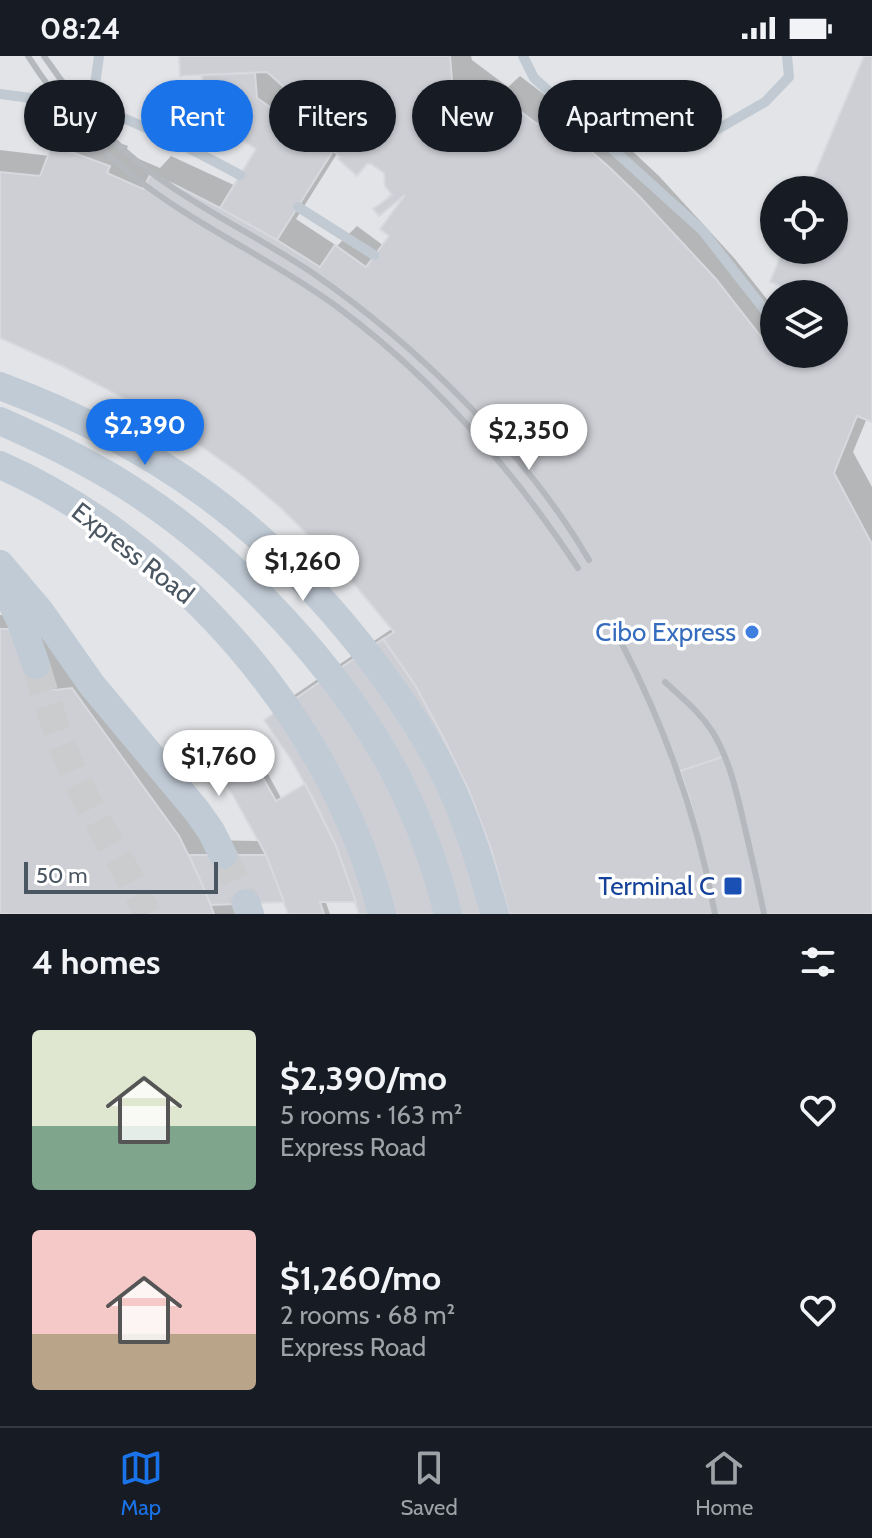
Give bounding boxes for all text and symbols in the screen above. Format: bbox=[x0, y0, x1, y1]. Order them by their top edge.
text: 08:24 bbox=[40, 10, 120, 47]
chip: Buy bbox=[24, 80, 125, 152]
chip: Rent bbox=[141, 80, 253, 152]
chip: Filters bbox=[269, 80, 396, 152]
chip: New bbox=[412, 80, 522, 152]
chip: Apartment bbox=[538, 80, 722, 152]
map controls bbox=[760, 176, 848, 368]
button: locate bbox=[760, 176, 848, 264]
button: layers bbox=[760, 280, 848, 368]
pin: $2,390 bbox=[80, 399, 210, 467]
pin: $2,350 bbox=[464, 404, 594, 472]
text: $2,390 bbox=[104, 409, 186, 441]
text: $2,350 bbox=[488, 414, 570, 446]
street label: Express Road bbox=[66, 495, 200, 611]
pin: $1,260 bbox=[238, 535, 368, 603]
text: $1,260 bbox=[264, 545, 342, 577]
place label: Cibo Express bbox=[595, 616, 736, 648]
marker: Cibo Express bbox=[743, 623, 761, 641]
pin: $1,760 bbox=[154, 730, 284, 798]
text: $1,760 bbox=[181, 740, 257, 772]
scale bar bbox=[24, 858, 218, 894]
text: 50 m bbox=[36, 862, 88, 889]
place label: Terminal C bbox=[598, 870, 715, 902]
marker: Terminal C bbox=[722, 875, 744, 897]
icon: filters bbox=[796, 940, 840, 984]
text: 4 homes bbox=[32, 941, 160, 983]
text: $2,390/mo bbox=[280, 1057, 447, 1099]
icon: home bbox=[96, 1062, 192, 1158]
icon: heart bbox=[796, 1088, 840, 1132]
text: 5 rooms · 163 m² bbox=[280, 1099, 462, 1131]
text: Express Road bbox=[280, 1131, 426, 1163]
text: $1,260/mo bbox=[280, 1257, 441, 1299]
icon: home bbox=[96, 1262, 192, 1358]
icon: heart bbox=[796, 1288, 840, 1332]
text: 2 rooms · 68 m² bbox=[280, 1299, 455, 1331]
text: Express Road bbox=[280, 1331, 426, 1363]
tab: Map bbox=[119, 1446, 163, 1521]
tab: Saved bbox=[400, 1446, 458, 1521]
tab: Home bbox=[695, 1446, 753, 1521]

